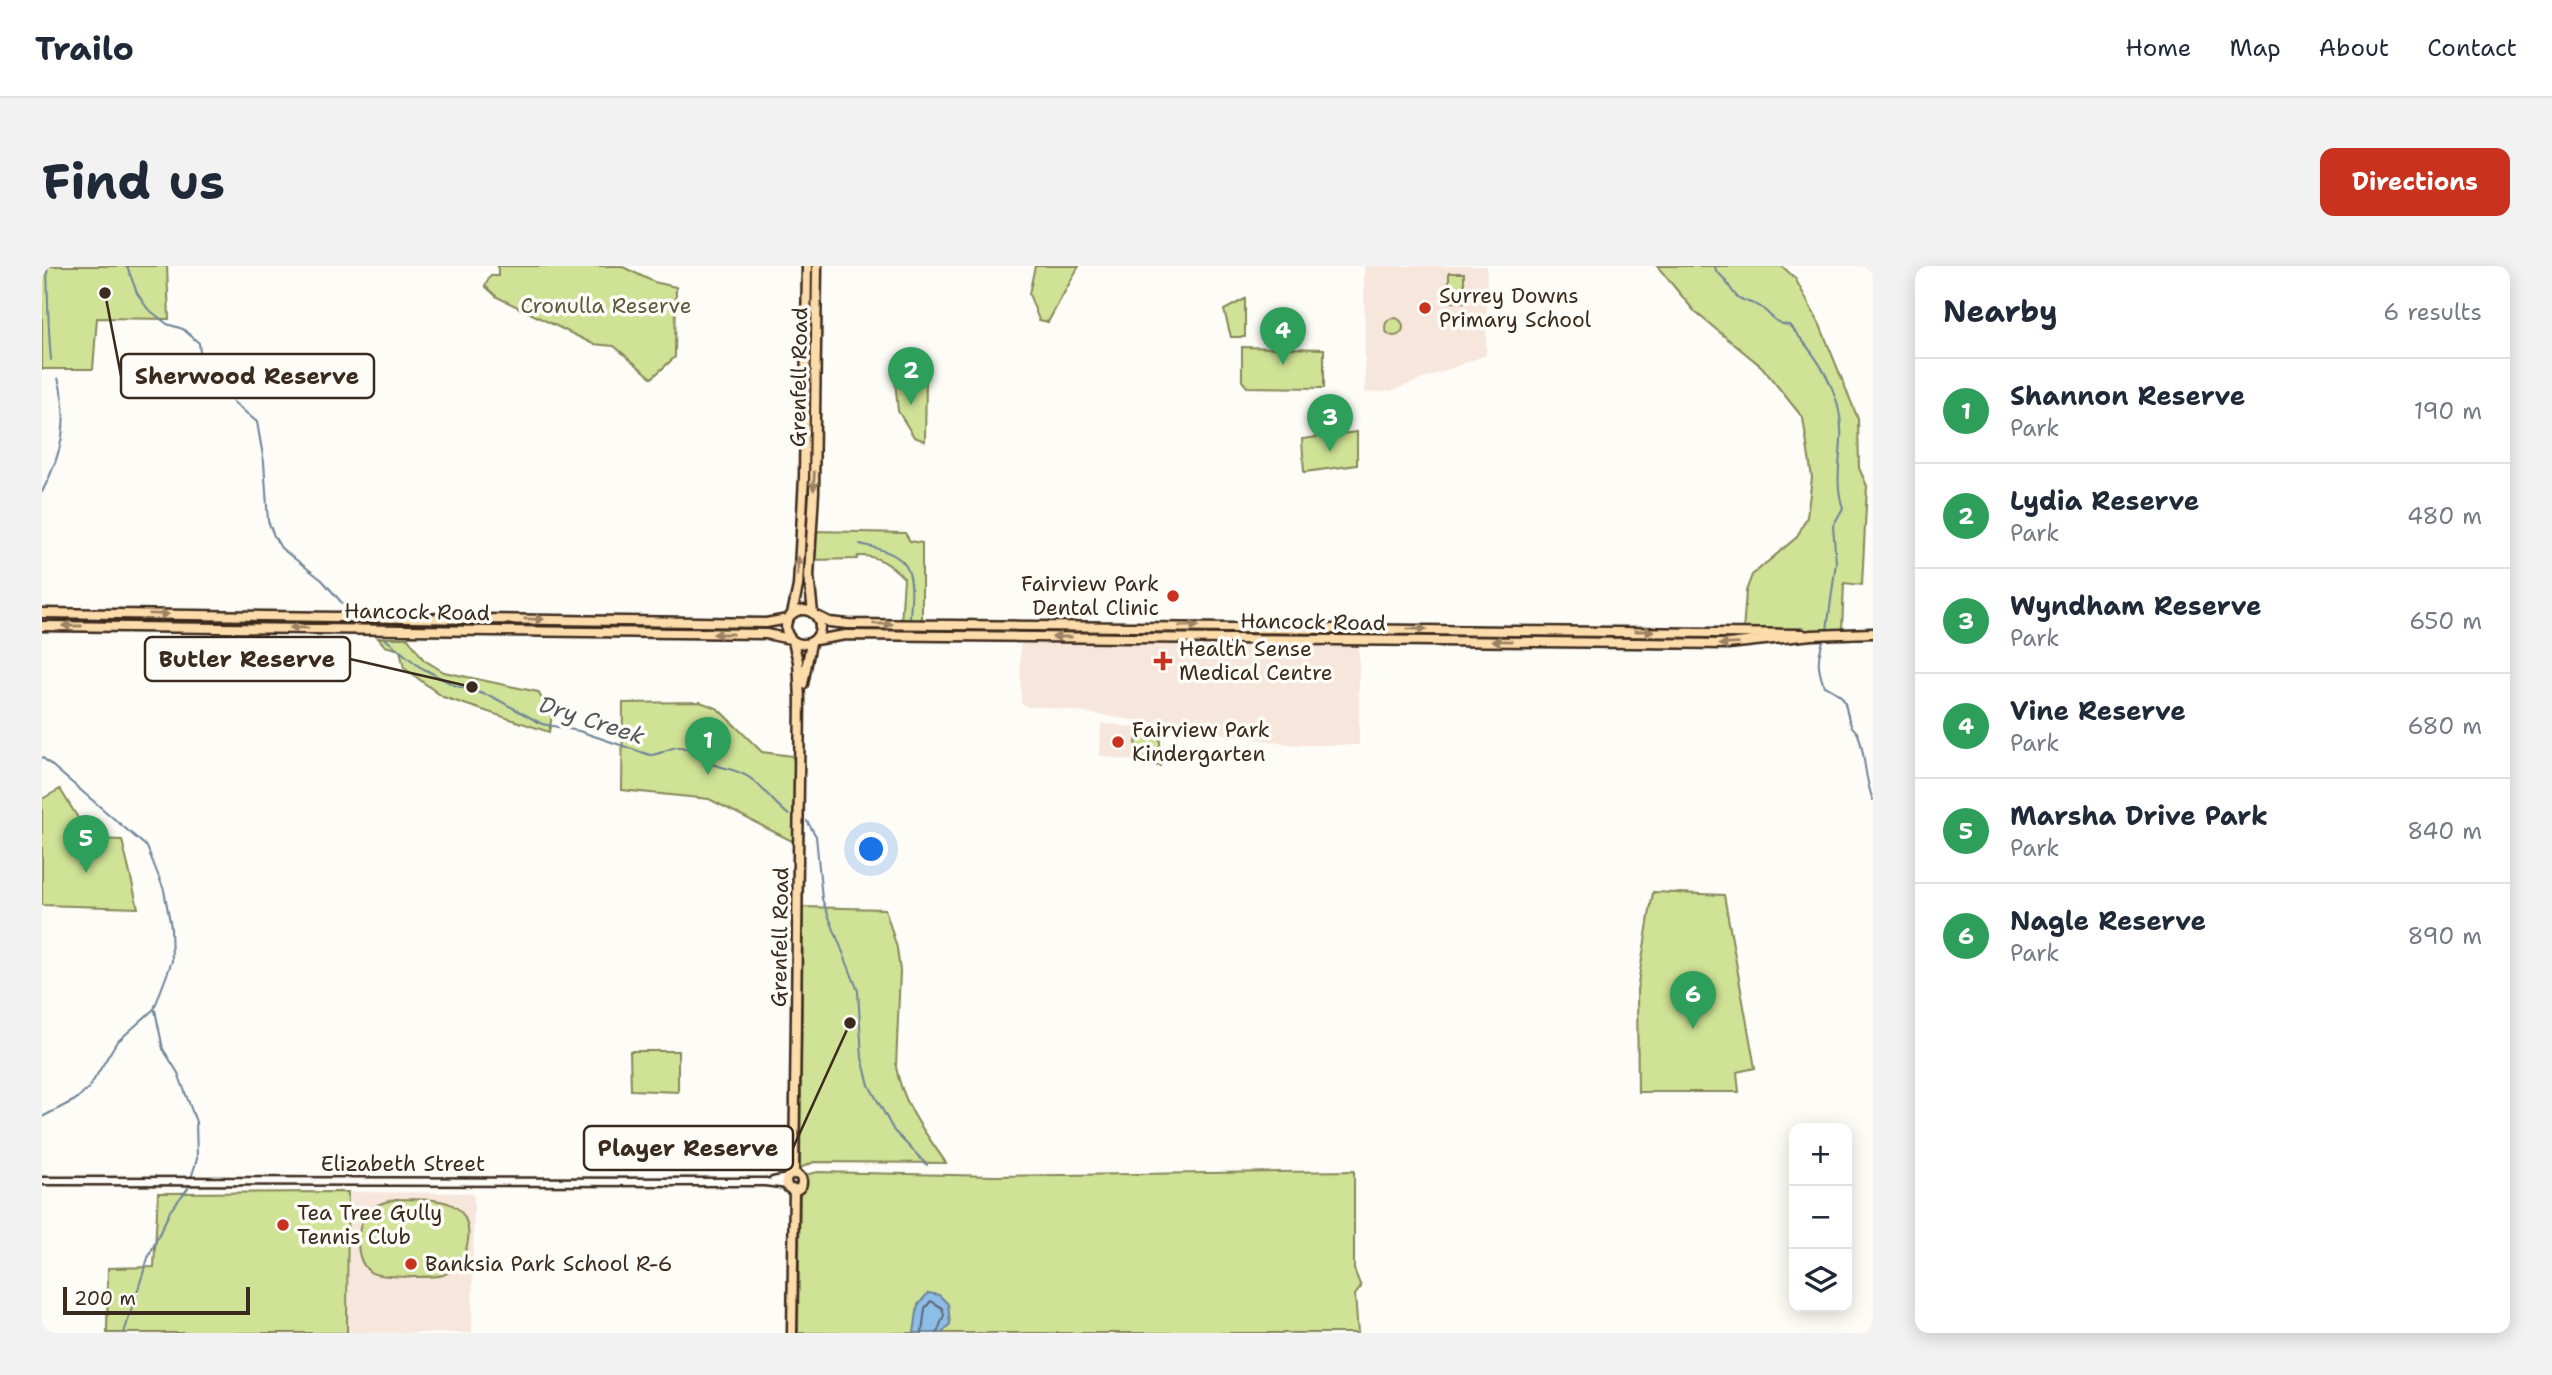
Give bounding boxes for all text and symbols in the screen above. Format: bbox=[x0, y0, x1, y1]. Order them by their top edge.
text: Trailo bbox=[35, 26, 134, 71]
text: Home bbox=[2125, 32, 2191, 64]
text: Map bbox=[2229, 32, 2281, 64]
text: About bbox=[2319, 32, 2389, 64]
text: Contact bbox=[2427, 32, 2517, 64]
button: Directions bbox=[2320, 148, 2510, 216]
text: Find us bbox=[42, 149, 225, 215]
place label: Surrey Downs Primary School bbox=[1439, 282, 1592, 334]
text: Nearby bbox=[1943, 291, 2058, 332]
park label: Cronulla Reserve bbox=[520, 292, 692, 320]
text: 6 results bbox=[2383, 297, 2482, 327]
marker: Surrey Downs Primary School bbox=[1417, 300, 1433, 316]
street label: Grenfell Road bbox=[784, 307, 814, 447]
pin: 4 bbox=[1260, 307, 1306, 365]
pin: 2 bbox=[888, 347, 934, 405]
callout: Sherwood Reserve bbox=[121, 354, 374, 398]
text: Sherwood Reserve bbox=[135, 361, 359, 391]
text: Shannon Reserve bbox=[2010, 378, 2245, 413]
pin: 3 bbox=[1307, 394, 1353, 452]
text: 1 bbox=[1961, 396, 1971, 426]
text: 190 m bbox=[2414, 396, 2482, 426]
text: Park bbox=[2010, 413, 2059, 443]
one-way arrow bbox=[809, 470, 820, 492]
text: Lydia Reserve bbox=[2010, 483, 2199, 518]
text: 2 bbox=[1958, 501, 1974, 531]
text: 480 m bbox=[2407, 501, 2482, 531]
text: Park bbox=[2010, 518, 2059, 548]
one-way arrow bbox=[793, 555, 804, 577]
place label: Fairview Park Dental Clinic bbox=[1021, 570, 1159, 622]
marker: Fairview Park Dental Clinic bbox=[1165, 588, 1181, 604]
text: Wyndham Reserve bbox=[2010, 588, 2262, 623]
street label: Hancock Road bbox=[344, 597, 490, 627]
text: 3 bbox=[1958, 606, 1974, 636]
text: 650 m bbox=[2409, 606, 2482, 636]
street label: Hancock Road bbox=[1240, 607, 1386, 637]
one-way arrow bbox=[148, 608, 170, 620]
one-way arrow bbox=[523, 614, 545, 625]
one-way arrow bbox=[872, 618, 894, 630]
one-way arrow bbox=[60, 620, 82, 632]
one-way arrow bbox=[1178, 620, 1200, 632]
one-way arrow bbox=[288, 622, 310, 634]
one-way arrow bbox=[1406, 623, 1428, 634]
text: Park bbox=[2010, 623, 2059, 653]
one-way arrow bbox=[1633, 625, 1655, 637]
one-way arrow bbox=[711, 628, 733, 640]
one-way arrow bbox=[1051, 631, 1073, 643]
place label: Health Sense Medical Centre bbox=[1179, 635, 1333, 687]
one-way arrow bbox=[1491, 636, 1513, 647]
callout: Butler Reserve bbox=[145, 637, 350, 681]
one-way arrow bbox=[1718, 638, 1740, 649]
text: Butler Reserve bbox=[159, 644, 335, 674]
marker: Health Sense Medical Centre bbox=[1153, 651, 1173, 671]
water label: Dry Creek bbox=[535, 689, 649, 751]
text: Vine Reserve bbox=[2010, 693, 2186, 728]
text: 4 bbox=[1958, 711, 1974, 741]
text: 680 m bbox=[2407, 711, 2482, 741]
place label: Fairview Park Kindergarten bbox=[1132, 716, 1270, 768]
pin: 1 bbox=[685, 717, 731, 775]
text: Park bbox=[2010, 728, 2059, 758]
marker: Fairview Park Kindergarten bbox=[1110, 734, 1126, 750]
text: Marsha Drive Park bbox=[2010, 798, 2268, 833]
pin: 5 bbox=[63, 815, 109, 873]
text: 5 bbox=[1959, 816, 1973, 846]
text: 840 m bbox=[2407, 816, 2482, 846]
your location bbox=[854, 832, 888, 866]
text: Park bbox=[2010, 833, 2059, 863]
street label: Grenfell Road bbox=[765, 867, 795, 1007]
text: Nagle Reserve bbox=[2010, 903, 2206, 938]
text: 6 bbox=[1958, 921, 1974, 951]
text: 890 m bbox=[2408, 921, 2482, 951]
text: Park bbox=[2010, 938, 2059, 968]
pin: 6 bbox=[1670, 971, 1716, 1029]
map controls bbox=[1789, 1123, 1852, 1312]
button: + bbox=[1789, 1123, 1852, 1186]
callout: Player Reserve bbox=[584, 1126, 793, 1170]
text: Player Reserve bbox=[598, 1133, 779, 1163]
street label: Elizabeth Street bbox=[321, 1150, 485, 1178]
button: − bbox=[1789, 1186, 1852, 1249]
place label: Tea Tree Gully Tennis Club bbox=[297, 1199, 442, 1251]
marker: Tea Tree Gully Tennis Club bbox=[275, 1217, 291, 1233]
button: layers bbox=[1789, 1249, 1852, 1312]
place label: Banksia Park School R-6 bbox=[425, 1250, 672, 1278]
marker: Banksia Park School R-6 bbox=[403, 1256, 419, 1272]
scale bar bbox=[63, 1284, 250, 1316]
text: 200 m bbox=[74, 1286, 136, 1311]

